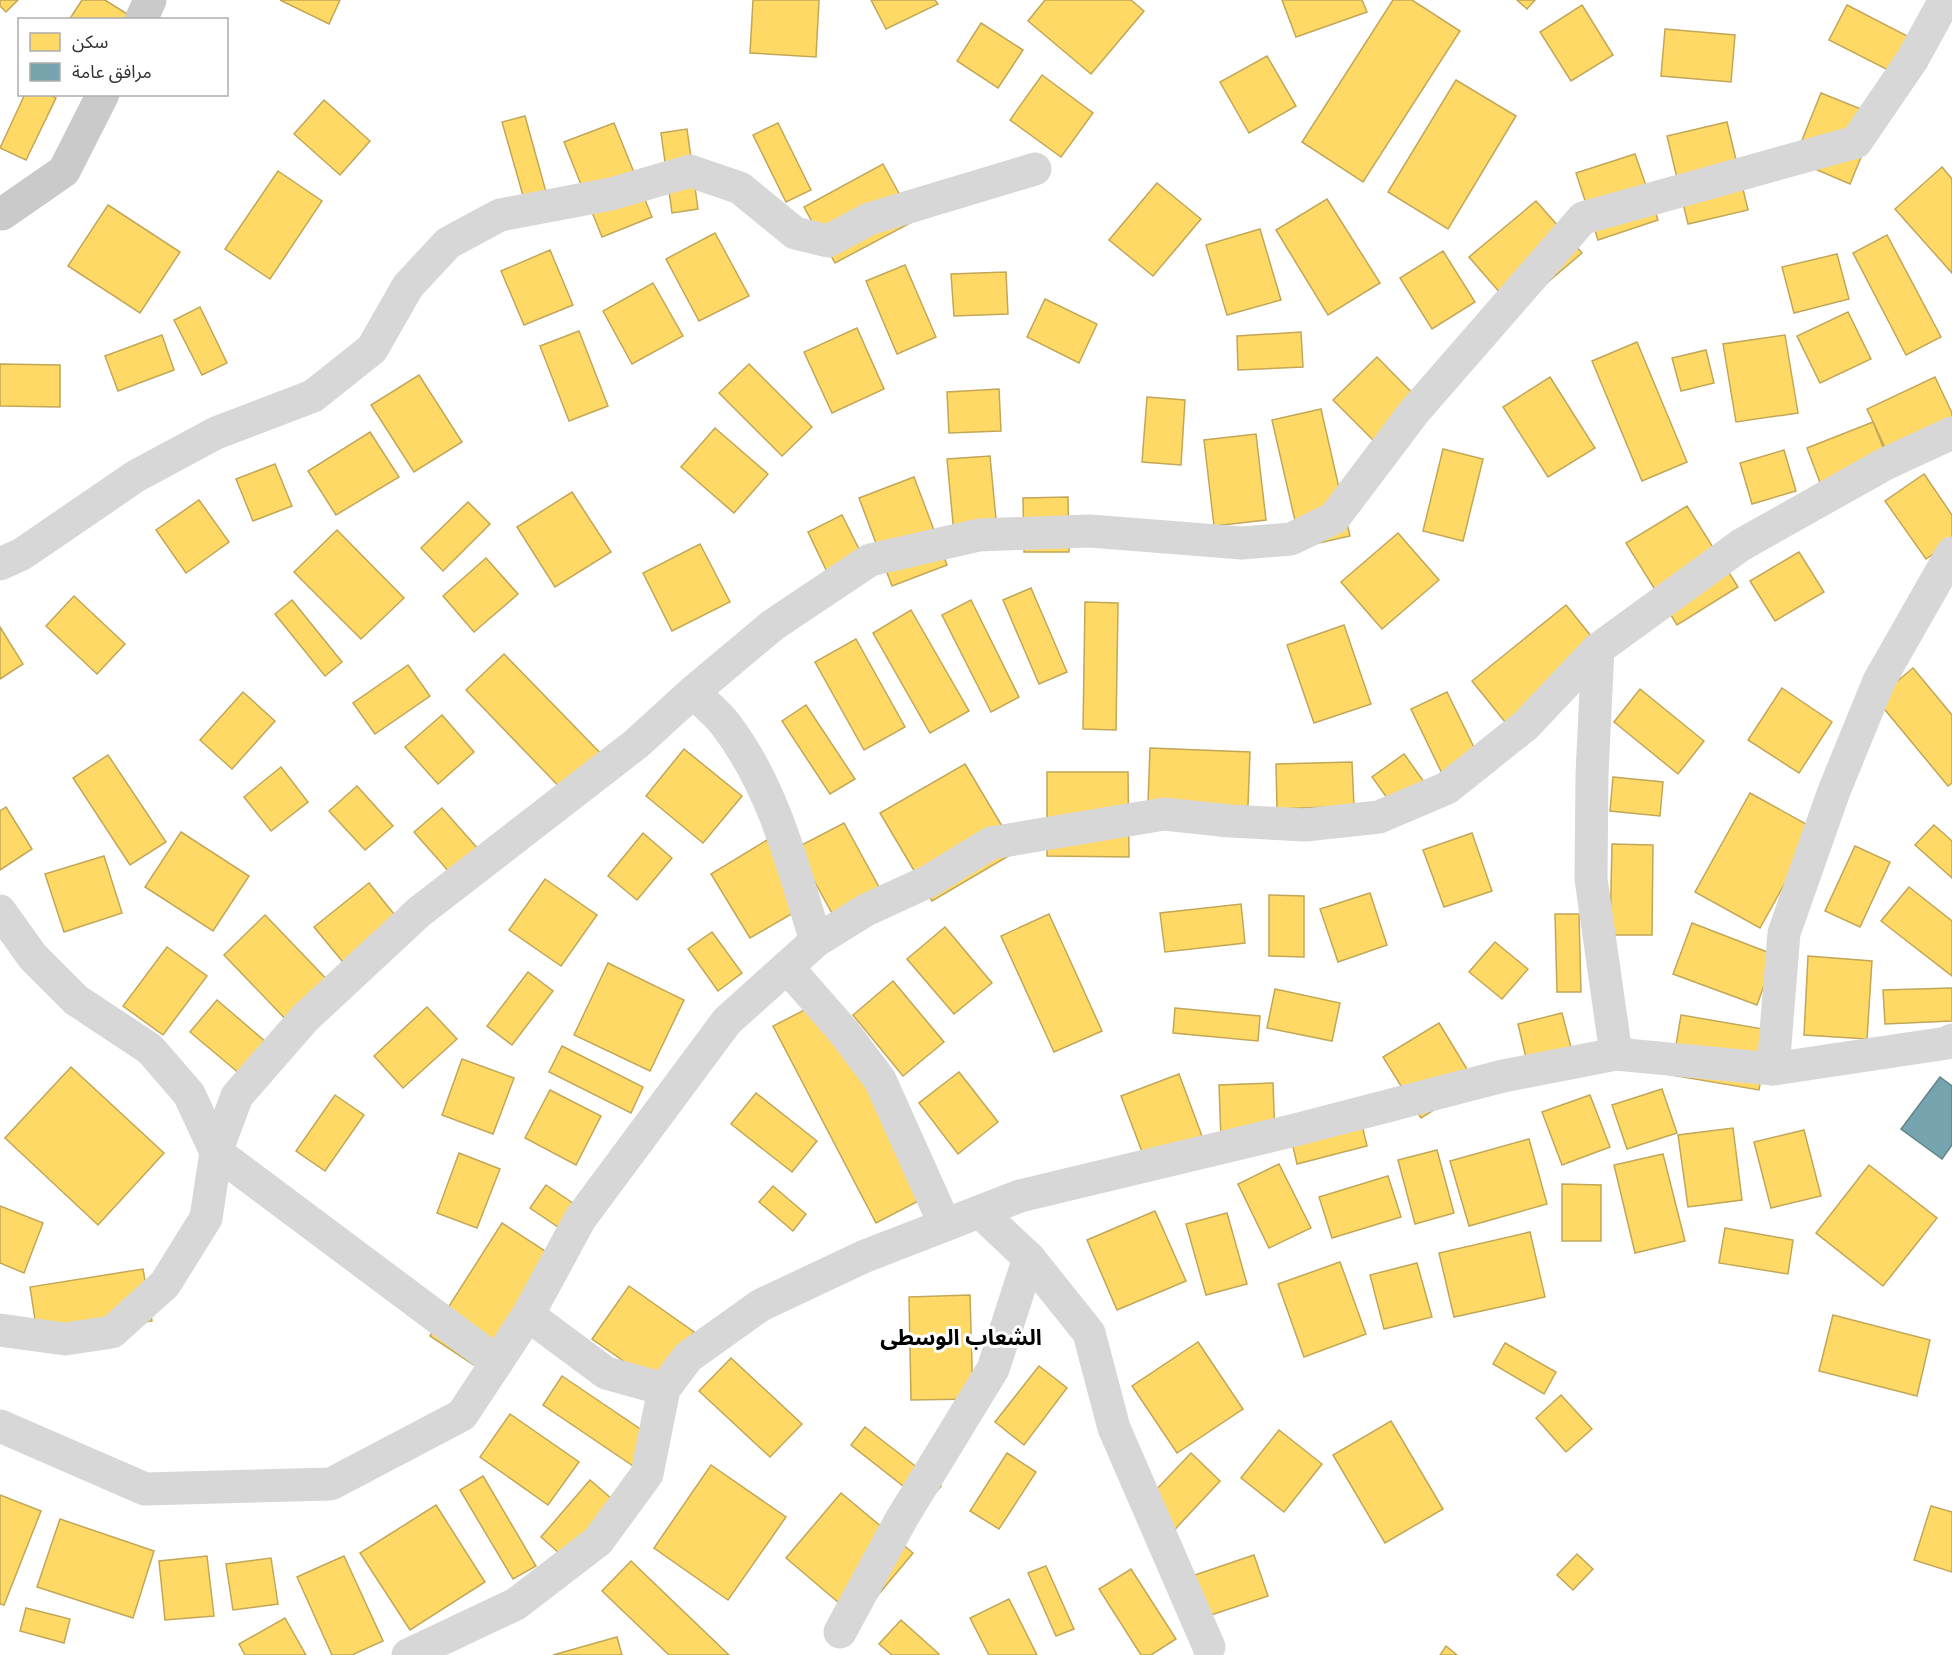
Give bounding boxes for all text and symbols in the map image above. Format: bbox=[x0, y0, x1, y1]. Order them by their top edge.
legend bbox=[18, 18, 228, 96]
text: سكن bbox=[72, 31, 108, 53]
text: مرافق عامة bbox=[72, 61, 152, 83]
district label: الشعاب الوسطى bbox=[880, 1325, 1042, 1351]

